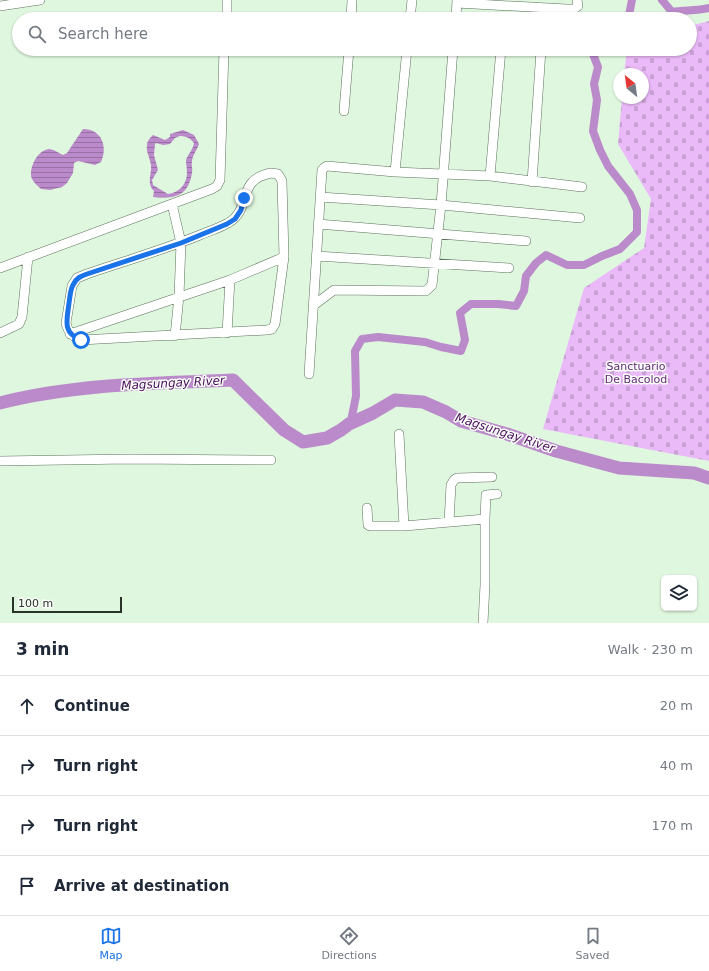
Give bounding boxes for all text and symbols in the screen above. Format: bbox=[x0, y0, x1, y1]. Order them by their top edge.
search box bbox=[12, 12, 697, 56]
icon: search bbox=[26, 23, 48, 45]
text: Search here bbox=[58, 25, 148, 43]
north arrow bbox=[613, 68, 649, 104]
route end bbox=[235, 189, 253, 207]
route start bbox=[72, 331, 90, 349]
park label: Sanctuario De Bacolod bbox=[605, 360, 667, 386]
water label: Magsungay River bbox=[121, 373, 226, 393]
water label: Magsungay River bbox=[453, 410, 558, 456]
map controls bbox=[661, 575, 697, 611]
button: layers bbox=[661, 575, 697, 611]
scale bar bbox=[12, 595, 122, 614]
text: 100 m bbox=[18, 597, 53, 610]
text: 3 min bbox=[16, 639, 69, 659]
text: Walk · 230 m bbox=[608, 642, 693, 657]
icon: ahead bbox=[16, 695, 38, 717]
text: Continue bbox=[54, 697, 130, 715]
text: 20 m bbox=[660, 698, 693, 713]
icon: right bbox=[16, 755, 38, 777]
text: Turn right bbox=[54, 757, 138, 775]
text: 40 m bbox=[660, 758, 693, 773]
icon: right bbox=[16, 815, 38, 837]
text: Turn right bbox=[54, 817, 138, 835]
text: 170 m bbox=[651, 818, 693, 833]
icon: arrive bbox=[16, 875, 38, 897]
text: Arrive at destination bbox=[54, 877, 229, 895]
tab: Map bbox=[99, 925, 123, 962]
tab: Directions bbox=[321, 925, 377, 962]
tab: Saved bbox=[576, 925, 610, 962]

